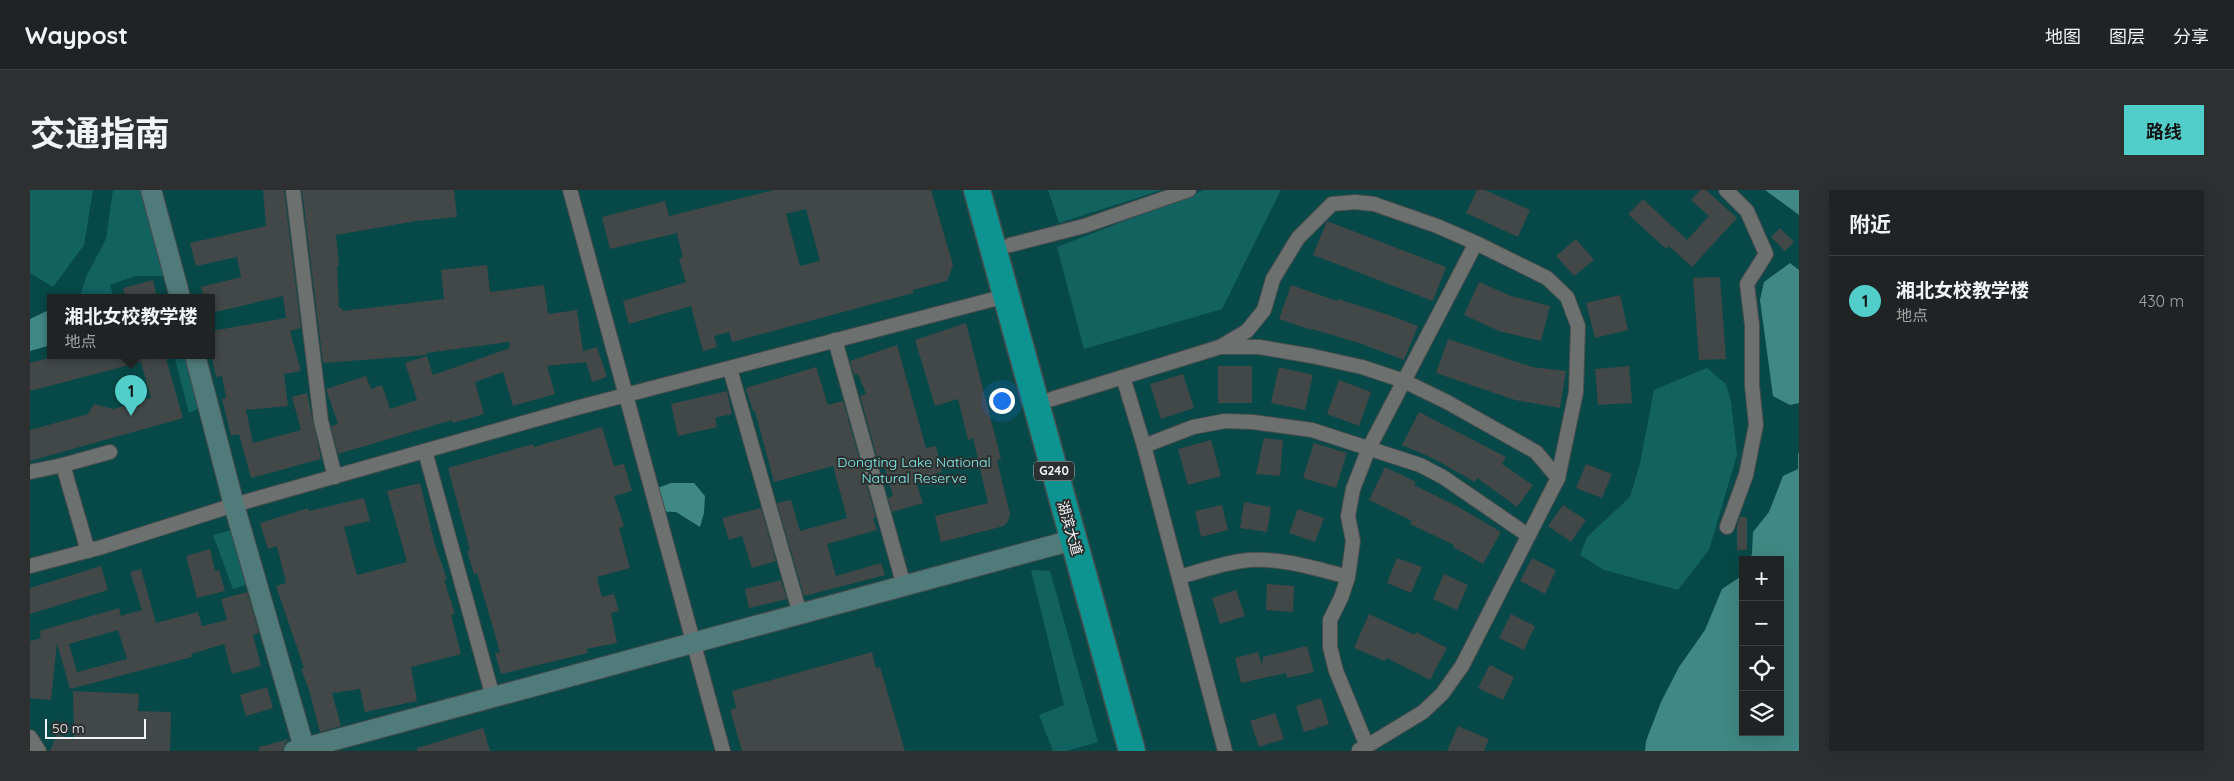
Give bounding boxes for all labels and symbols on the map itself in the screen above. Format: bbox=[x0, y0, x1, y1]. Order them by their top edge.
pin: 1 bbox=[115, 375, 147, 416]
your location bbox=[989, 388, 1015, 414]
park label: Dongting Lake National Natural Reserve bbox=[837, 453, 991, 487]
road number: G240 bbox=[1034, 462, 1074, 480]
street label: 湖滨大道 bbox=[1054, 499, 1086, 557]
scale bar bbox=[45, 716, 146, 739]

